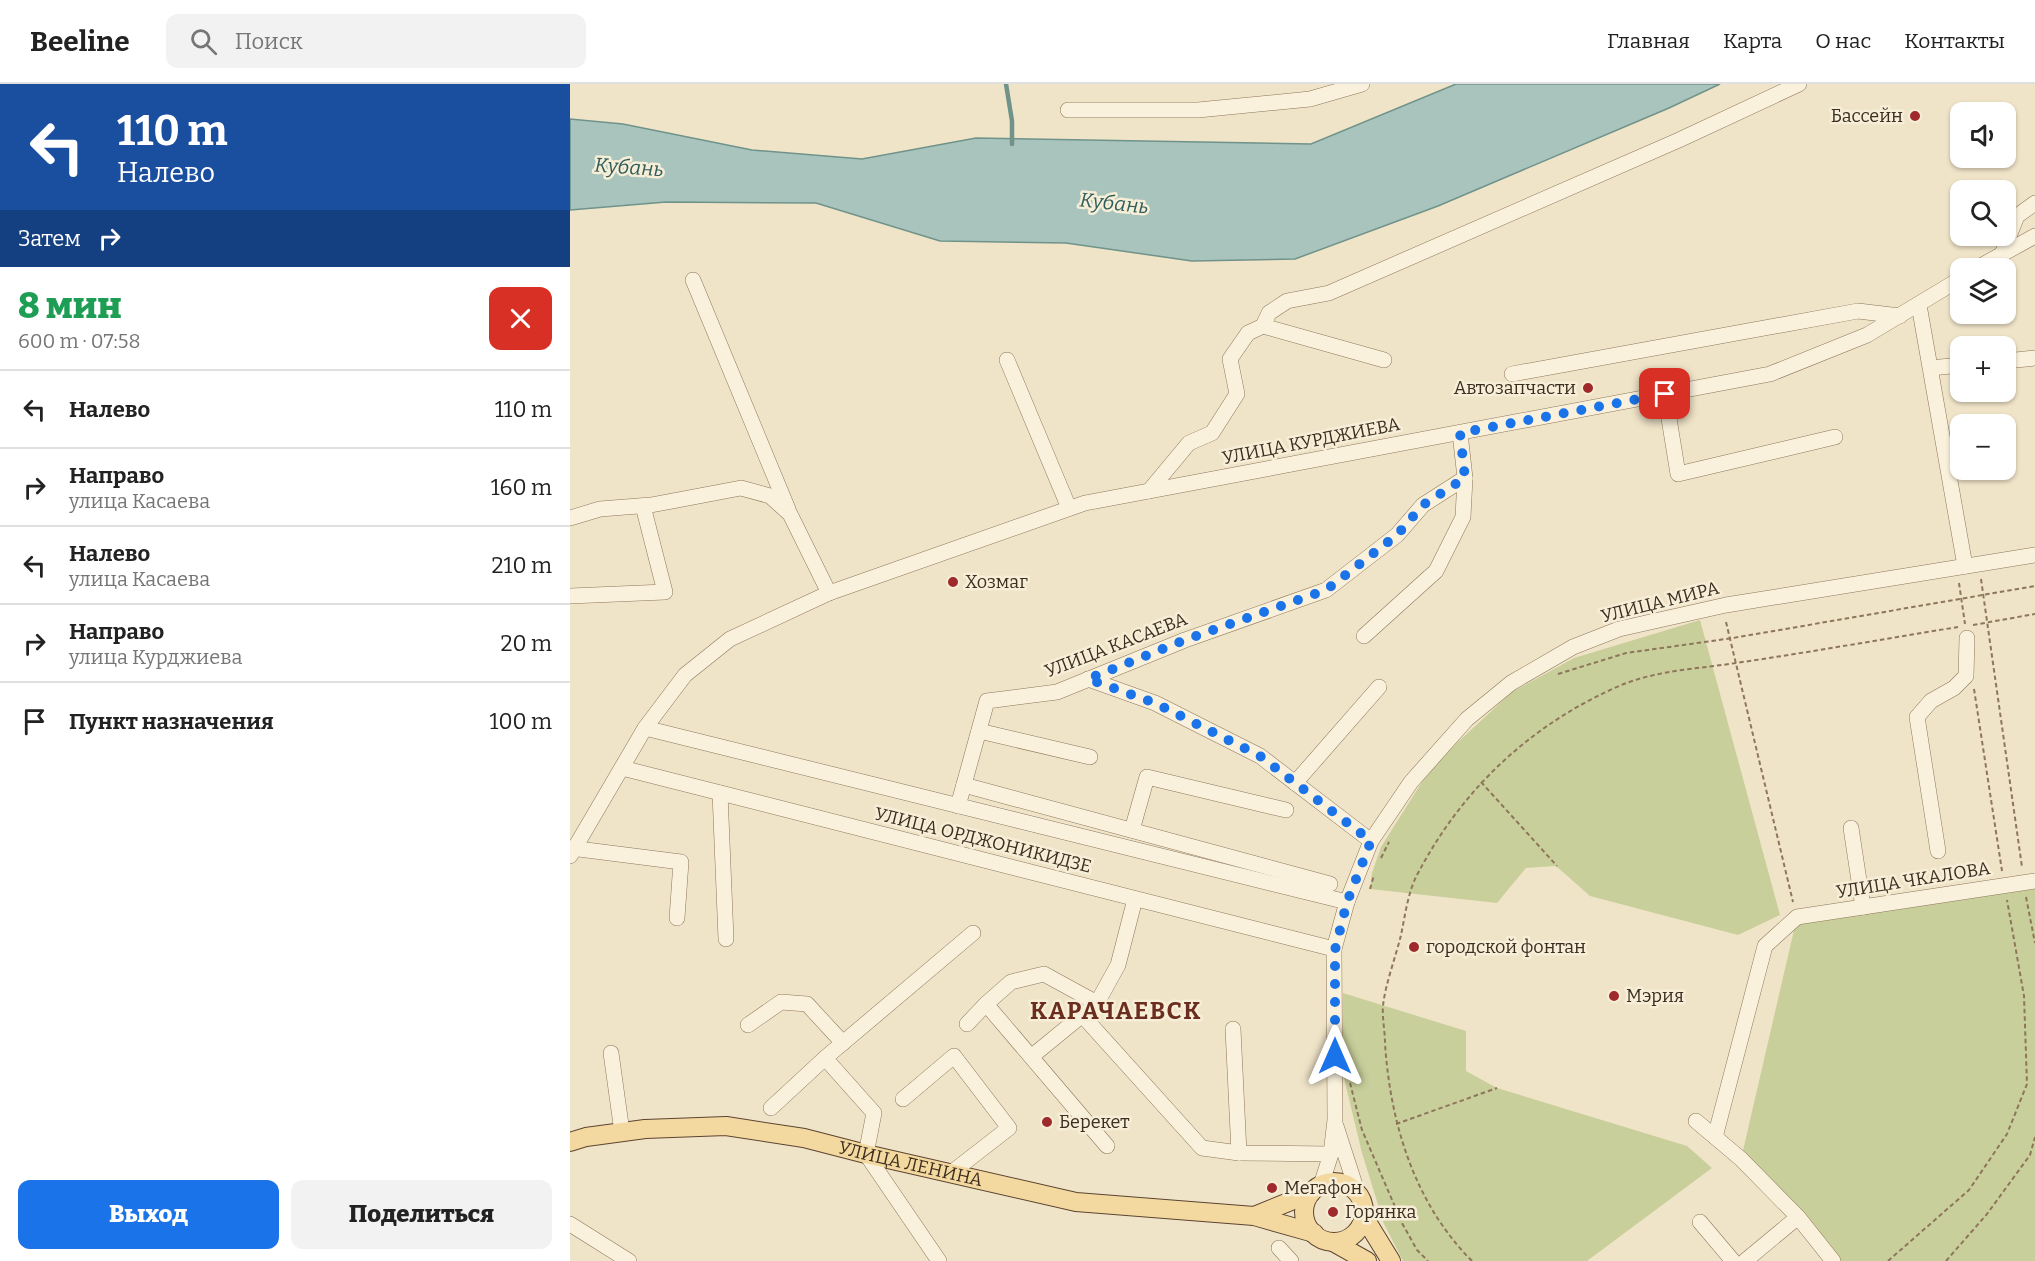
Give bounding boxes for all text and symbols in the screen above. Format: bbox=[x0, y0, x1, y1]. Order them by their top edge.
search box bbox=[166, 14, 586, 68]
text: Beeline bbox=[30, 25, 130, 58]
icon: search bbox=[187, 25, 220, 58]
text: Поиск bbox=[235, 28, 303, 55]
text: Главная bbox=[1607, 28, 1690, 54]
text: Карта bbox=[1723, 28, 1782, 54]
text: О нас bbox=[1815, 28, 1871, 54]
text: Контакты bbox=[1904, 28, 2005, 54]
map controls bbox=[1950, 102, 2016, 480]
button: sound bbox=[1950, 102, 2016, 168]
place label: Бассейн bbox=[1831, 105, 1903, 127]
text: 110 m bbox=[117, 106, 228, 156]
icon: left bbox=[18, 108, 96, 186]
marker: Бассейн bbox=[1908, 109, 1922, 123]
water label: Кубань bbox=[594, 153, 664, 181]
text: Налево bbox=[117, 157, 215, 189]
button: search bbox=[1950, 180, 2016, 246]
water label: Кубань bbox=[1078, 187, 1150, 219]
icon: right bbox=[93, 222, 126, 255]
text: Затем bbox=[18, 225, 81, 252]
button: layers bbox=[1950, 258, 2016, 324]
text: 8 мин bbox=[18, 284, 122, 328]
button: close bbox=[489, 287, 552, 350]
text: 600 m · 07:58 bbox=[18, 329, 140, 353]
button: + bbox=[1950, 336, 2016, 402]
pin bbox=[1639, 368, 1690, 419]
place label: Автозапчасти bbox=[1454, 377, 1576, 399]
icon: arrive bbox=[1648, 377, 1681, 410]
marker: Автозапчасти bbox=[1581, 381, 1595, 395]
icon: left bbox=[18, 393, 51, 426]
text: Налево bbox=[69, 396, 150, 423]
text: 110 m bbox=[495, 396, 552, 423]
street label: УЛИЦА КУРДЖИЕВА bbox=[1220, 413, 1402, 469]
button: − bbox=[1950, 414, 2016, 480]
text: Направо bbox=[69, 462, 164, 489]
icon: right bbox=[18, 471, 51, 504]
text: 160 m bbox=[491, 474, 552, 501]
text: улица Касаева bbox=[69, 489, 210, 513]
text: Налево bbox=[69, 540, 150, 567]
icon: left bbox=[18, 549, 51, 582]
text: 210 m bbox=[492, 552, 552, 579]
text: улица Касаева bbox=[69, 567, 210, 591]
place label: Хозмаг bbox=[965, 571, 1028, 593]
marker: Хозмаг bbox=[946, 575, 960, 589]
street label: УЛИЦА МИРА bbox=[1599, 577, 1722, 627]
street label: УЛИЦА КАСАЕВА bbox=[1042, 608, 1191, 682]
text: Направо bbox=[69, 618, 164, 645]
icon: right bbox=[18, 627, 51, 660]
text: 20 m bbox=[501, 630, 552, 657]
text: улица Курджиева bbox=[69, 645, 243, 669]
icon: arrive bbox=[18, 705, 51, 738]
text: Пункт назначения bbox=[69, 708, 274, 735]
text: 100 m bbox=[489, 708, 552, 735]
street label: УЛИЦА ОРДЖОНИКИДЗЕ bbox=[872, 802, 1094, 878]
street label: УЛИЦА ЧКАЛОВА bbox=[1834, 857, 1992, 903]
place label: городской фонтан bbox=[1426, 936, 1586, 958]
marker: городской фонтан bbox=[1407, 940, 1421, 954]
place label: Мэрия bbox=[1626, 985, 1684, 1007]
marker: Мэрия bbox=[1607, 989, 1621, 1003]
district label: КАРАЧАЕВСК bbox=[1030, 997, 1202, 1025]
position arrow bbox=[1303, 1024, 1367, 1088]
place label: Берекет bbox=[1059, 1111, 1129, 1133]
marker: Берекет bbox=[1040, 1115, 1054, 1129]
street label: УЛИЦА ЛЕНИНА bbox=[836, 1136, 985, 1191]
place label: Мегафон bbox=[1284, 1177, 1362, 1199]
button: Выход bbox=[18, 1180, 279, 1249]
button: Поделиться bbox=[291, 1180, 552, 1249]
marker: Мегафон bbox=[1265, 1181, 1279, 1195]
place label: Горянка bbox=[1345, 1201, 1416, 1223]
marker: Горянка bbox=[1326, 1205, 1340, 1219]

